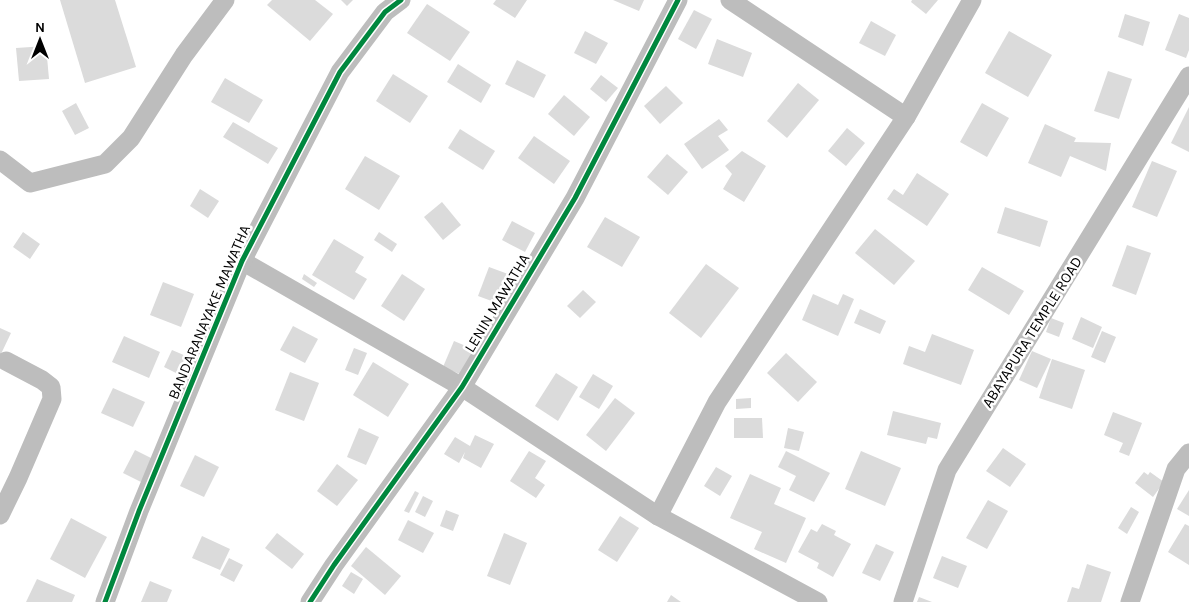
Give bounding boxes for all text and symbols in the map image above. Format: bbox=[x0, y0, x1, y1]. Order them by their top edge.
north arrow bbox=[15, 15, 65, 65]
text: N bbox=[35, 19, 45, 36]
street label: BANDARANAYAKE MAWATHA bbox=[164, 222, 254, 402]
street label: LENIN MAWATHA bbox=[461, 250, 534, 356]
street label: ABAYAPURA TEMPLE ROAD bbox=[978, 253, 1086, 411]

